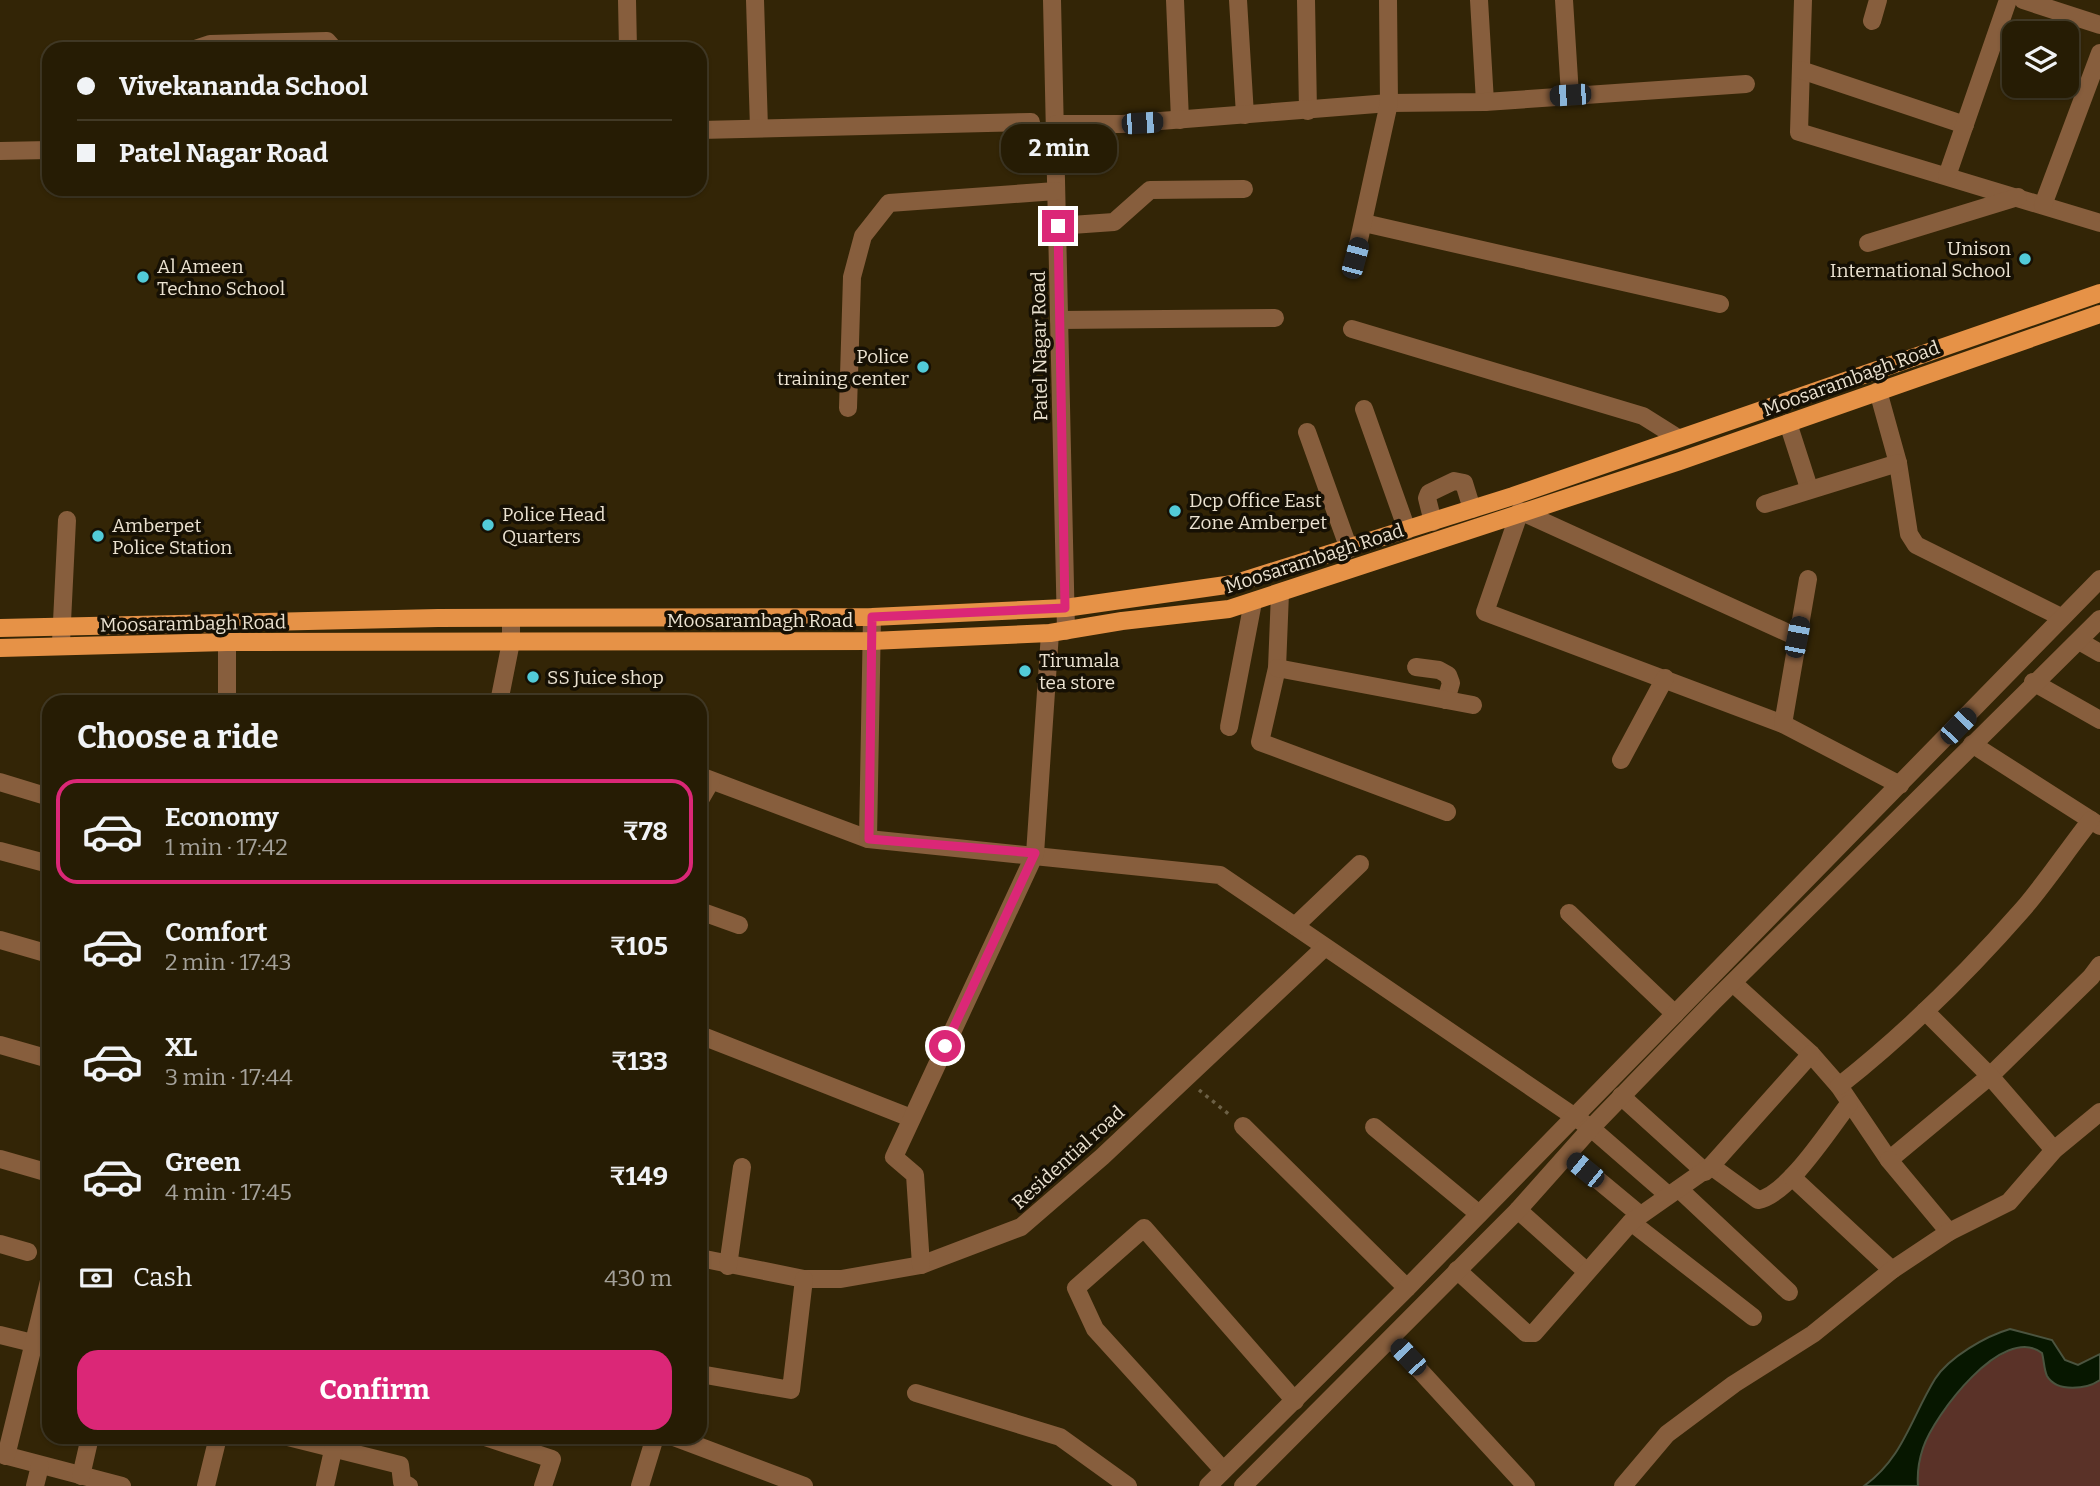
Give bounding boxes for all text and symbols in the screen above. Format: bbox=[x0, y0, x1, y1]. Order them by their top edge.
map controls bbox=[2002, 21, 2079, 98]
button: layers bbox=[2002, 21, 2079, 98]
text: Vivekananda School bbox=[119, 71, 368, 102]
car bbox=[1549, 83, 1592, 107]
car bbox=[1121, 111, 1164, 135]
callout: 2 min bbox=[1000, 124, 1116, 174]
text: 2 min bbox=[1028, 134, 1090, 162]
text: Patel Nagar Road bbox=[119, 138, 328, 169]
route end bbox=[1042, 210, 1074, 242]
car bbox=[1340, 235, 1371, 281]
place label: Unison International School bbox=[1830, 237, 2011, 282]
marker: Unison International School bbox=[2017, 251, 2033, 267]
place label: Al Ameen Techno School bbox=[157, 255, 285, 300]
marker: Al Ameen Techno School bbox=[135, 269, 151, 285]
street label: Patel Nagar Road bbox=[1027, 271, 1052, 421]
street label: Moosarambagh Road bbox=[1760, 336, 1943, 421]
place label: Police training center bbox=[777, 345, 910, 390]
marker: Police training center bbox=[915, 359, 931, 375]
place label: Dcp Office East Zone Amberpet bbox=[1189, 489, 1327, 534]
place label: Police Head Quarters bbox=[502, 503, 606, 548]
marker: Dcp Office East Zone Amberpet bbox=[1167, 503, 1183, 519]
place label: Amberpet Police Station bbox=[112, 514, 232, 559]
marker: Police Head Quarters bbox=[480, 517, 496, 533]
street label: Moosarambagh Road bbox=[1222, 519, 1406, 598]
marker: Amberpet Police Station bbox=[90, 528, 106, 544]
street label: Moosarambagh Road bbox=[667, 609, 853, 632]
street label: Moosarambagh Road bbox=[100, 610, 286, 637]
car bbox=[1783, 614, 1812, 660]
place label: Tirumala tea store bbox=[1039, 649, 1120, 694]
marker: Tirumala tea store bbox=[1017, 663, 1033, 679]
place label: SS Juice shop bbox=[547, 666, 664, 689]
marker: SS Juice shop bbox=[525, 669, 541, 685]
car bbox=[1936, 704, 1981, 748]
text: Choose a ride bbox=[77, 718, 278, 756]
icon: car bbox=[81, 800, 144, 863]
text: Economy bbox=[165, 802, 279, 833]
text: ₹78 bbox=[622, 816, 668, 847]
text: 1 min · 17:42 bbox=[165, 833, 288, 861]
icon: car bbox=[81, 915, 144, 978]
text: Comfort bbox=[165, 917, 268, 948]
text: ₹105 bbox=[610, 931, 668, 962]
text: 2 min · 17:43 bbox=[165, 948, 292, 976]
icon: car bbox=[81, 1030, 144, 1093]
route start bbox=[929, 1030, 961, 1062]
text: XL bbox=[165, 1032, 197, 1063]
text: ₹133 bbox=[611, 1046, 668, 1077]
text: 3 min · 17:44 bbox=[165, 1063, 293, 1091]
street label: Residential road bbox=[1007, 1101, 1129, 1214]
icon: car bbox=[81, 1145, 144, 1208]
text: Green bbox=[165, 1147, 241, 1178]
car bbox=[1563, 1149, 1608, 1191]
text: ₹149 bbox=[609, 1161, 668, 1192]
text: 4 min · 17:45 bbox=[165, 1178, 292, 1206]
icon: cash bbox=[77, 1259, 115, 1297]
text: Cash bbox=[133, 1262, 192, 1293]
text: 430 m bbox=[604, 1264, 672, 1292]
car bbox=[1386, 1334, 1431, 1380]
button: Confirm bbox=[77, 1350, 672, 1430]

